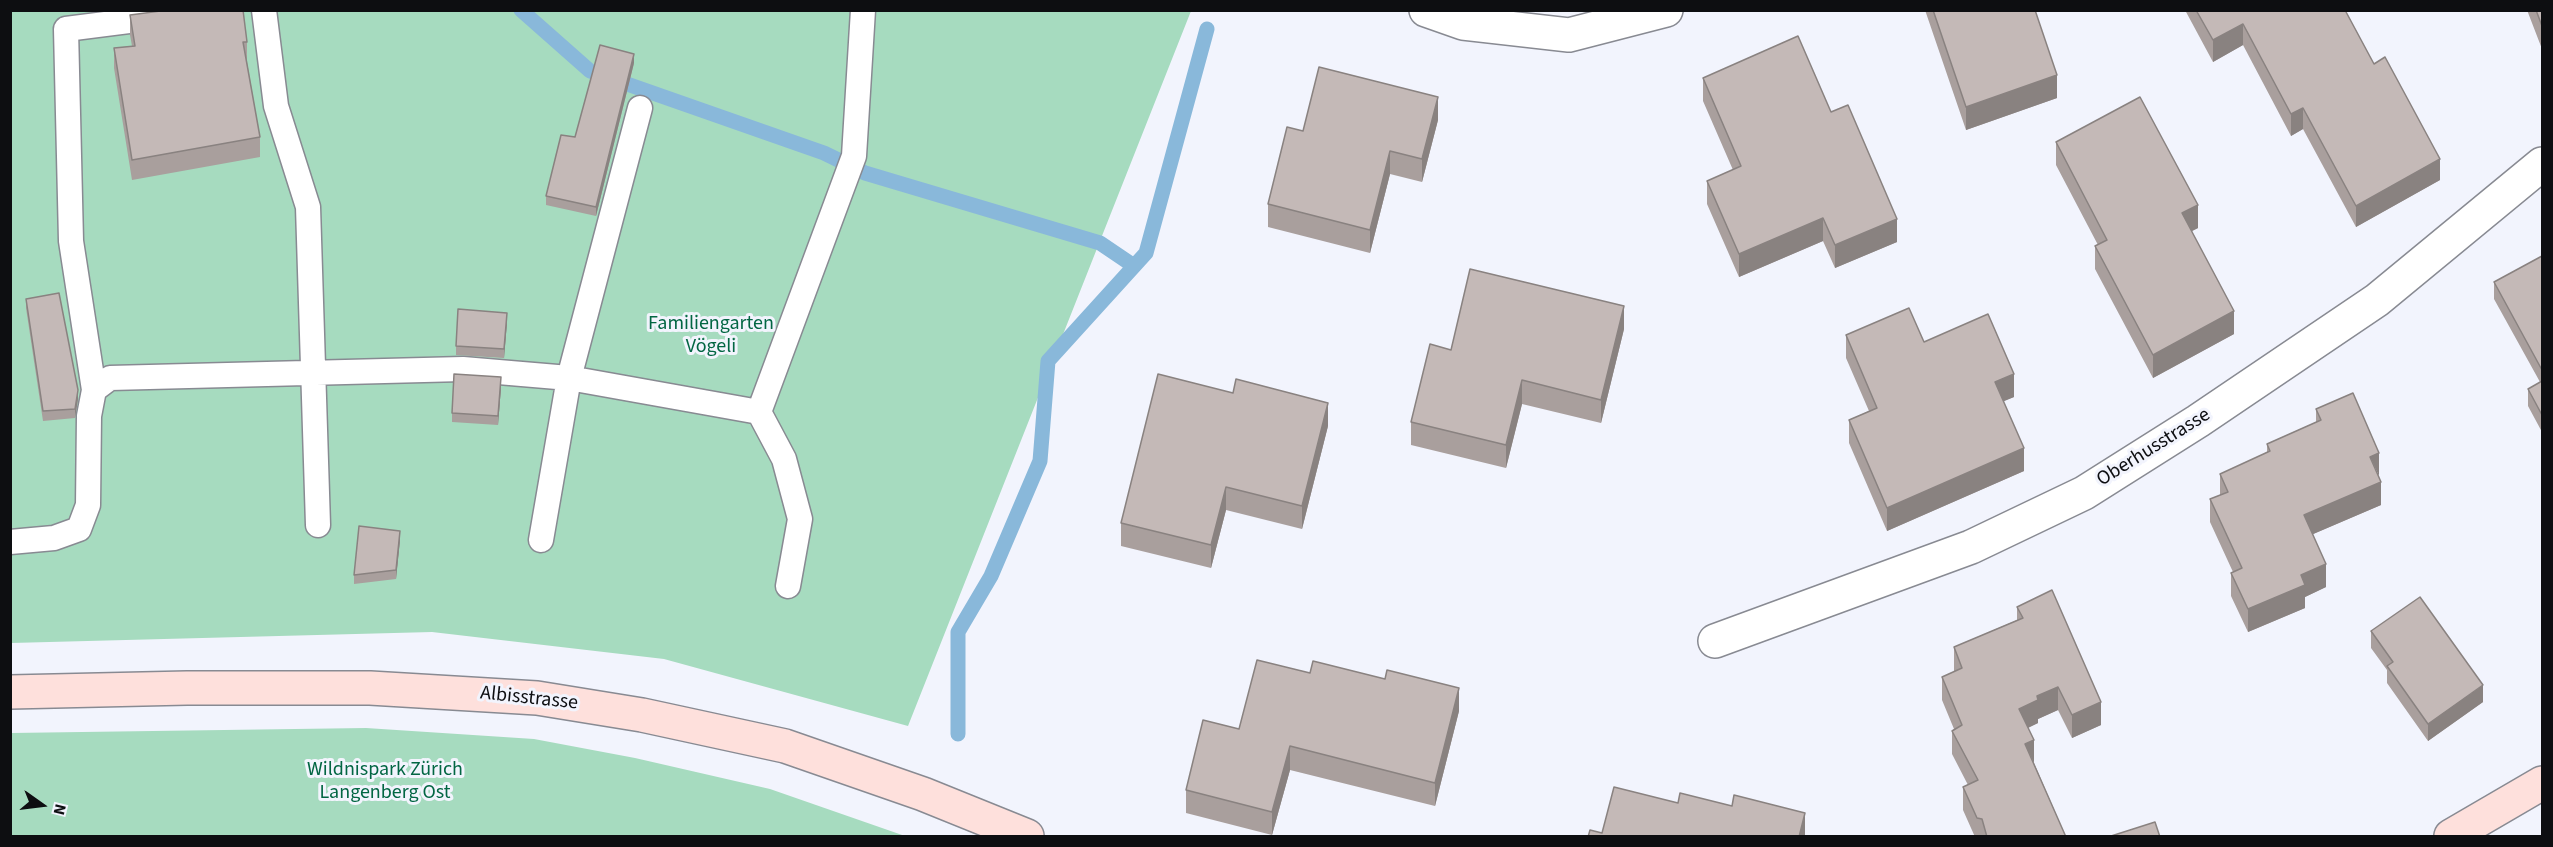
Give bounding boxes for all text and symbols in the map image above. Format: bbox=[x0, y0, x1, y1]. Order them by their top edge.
park label: Familiengarten Vögeli bbox=[648, 313, 774, 360]
street label: Oberhusstrasse bbox=[2093, 404, 2215, 492]
street label: Albisstrasse bbox=[479, 682, 579, 716]
park label: Wildnispark Zürich Langenberg Ost bbox=[307, 759, 463, 806]
north arrow bbox=[12, 775, 72, 835]
text: N bbox=[48, 802, 71, 817]

